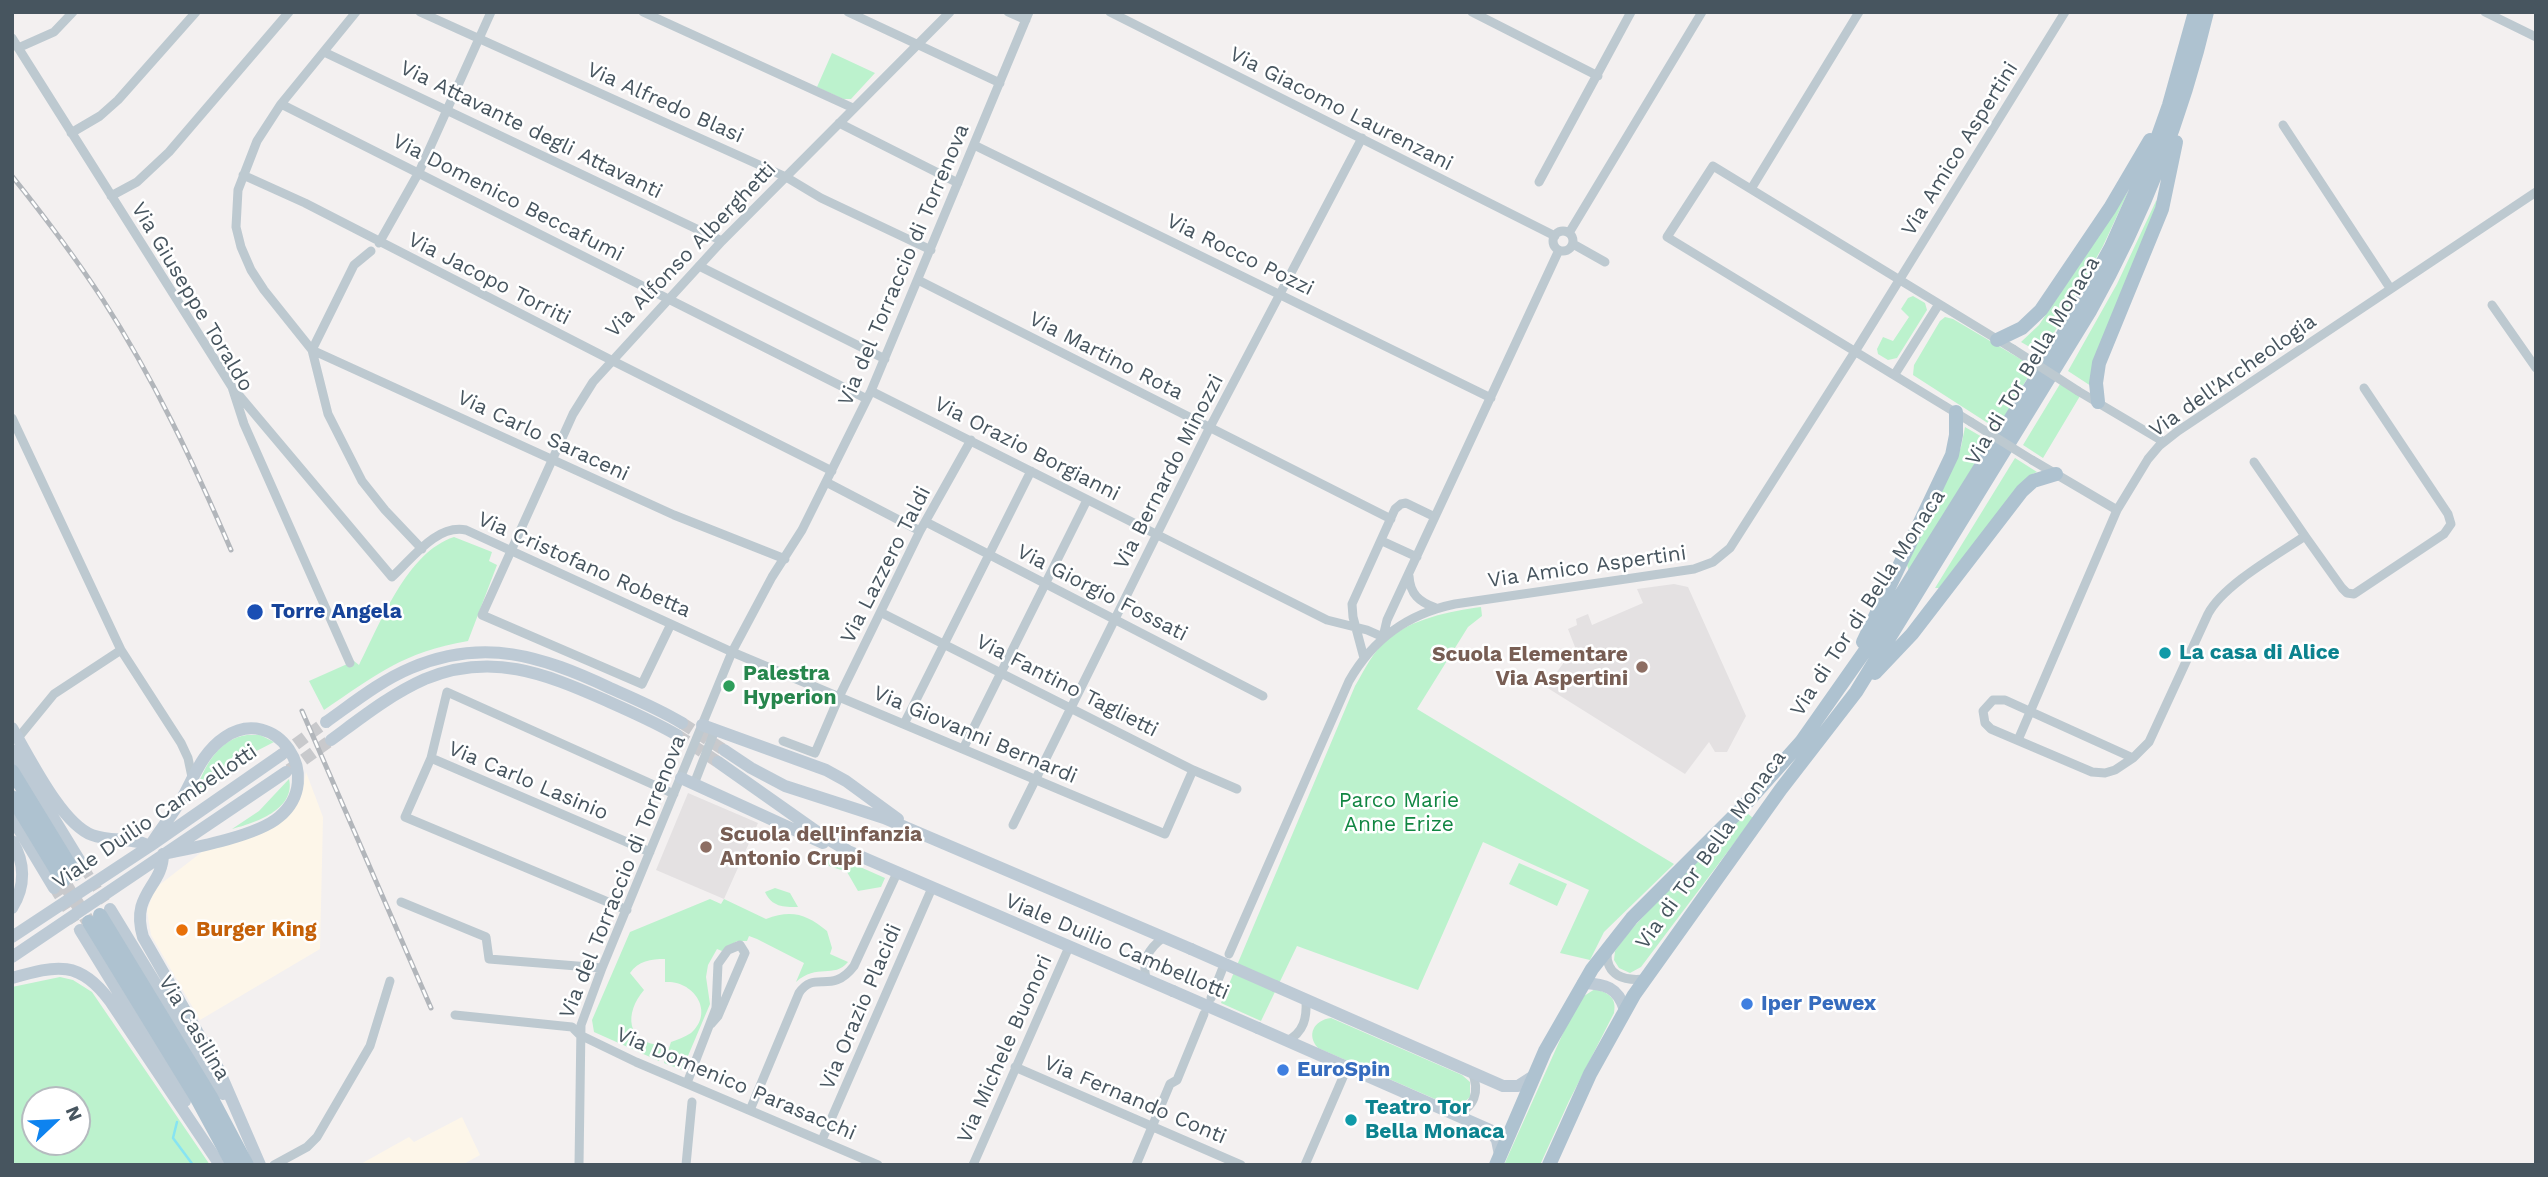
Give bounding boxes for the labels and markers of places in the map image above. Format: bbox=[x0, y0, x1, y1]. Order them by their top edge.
place label: Torre Angela bbox=[271, 599, 402, 625]
marker: Torre Angela bbox=[245, 602, 265, 622]
place label: La casa di Alice bbox=[2179, 640, 2340, 666]
place label: Scuola Elementare Via Aspertini bbox=[1432, 642, 1628, 692]
marker: La casa di Alice bbox=[2157, 645, 2173, 661]
marker: Scuola Elementare Via Aspertini bbox=[1634, 659, 1650, 675]
place label: Palestra Hyperion bbox=[743, 661, 836, 711]
marker: Palestra Hyperion bbox=[721, 678, 737, 694]
place label: Scuola dell'infanzia Antonio Crupi bbox=[720, 822, 922, 872]
marker: Scuola dell'infanzia Antonio Crupi bbox=[698, 839, 714, 855]
place label: Burger King bbox=[196, 917, 317, 943]
marker: Burger King bbox=[174, 922, 190, 938]
place label: Iper Pewex bbox=[1761, 991, 1876, 1017]
marker: Iper Pewex bbox=[1739, 996, 1755, 1012]
place label: EuroSpin bbox=[1297, 1057, 1390, 1083]
marker: EuroSpin bbox=[1275, 1062, 1291, 1078]
place label: Teatro Tor Bella Monaca bbox=[1365, 1095, 1504, 1145]
marker: Teatro Tor Bella Monaca bbox=[1343, 1112, 1359, 1128]

